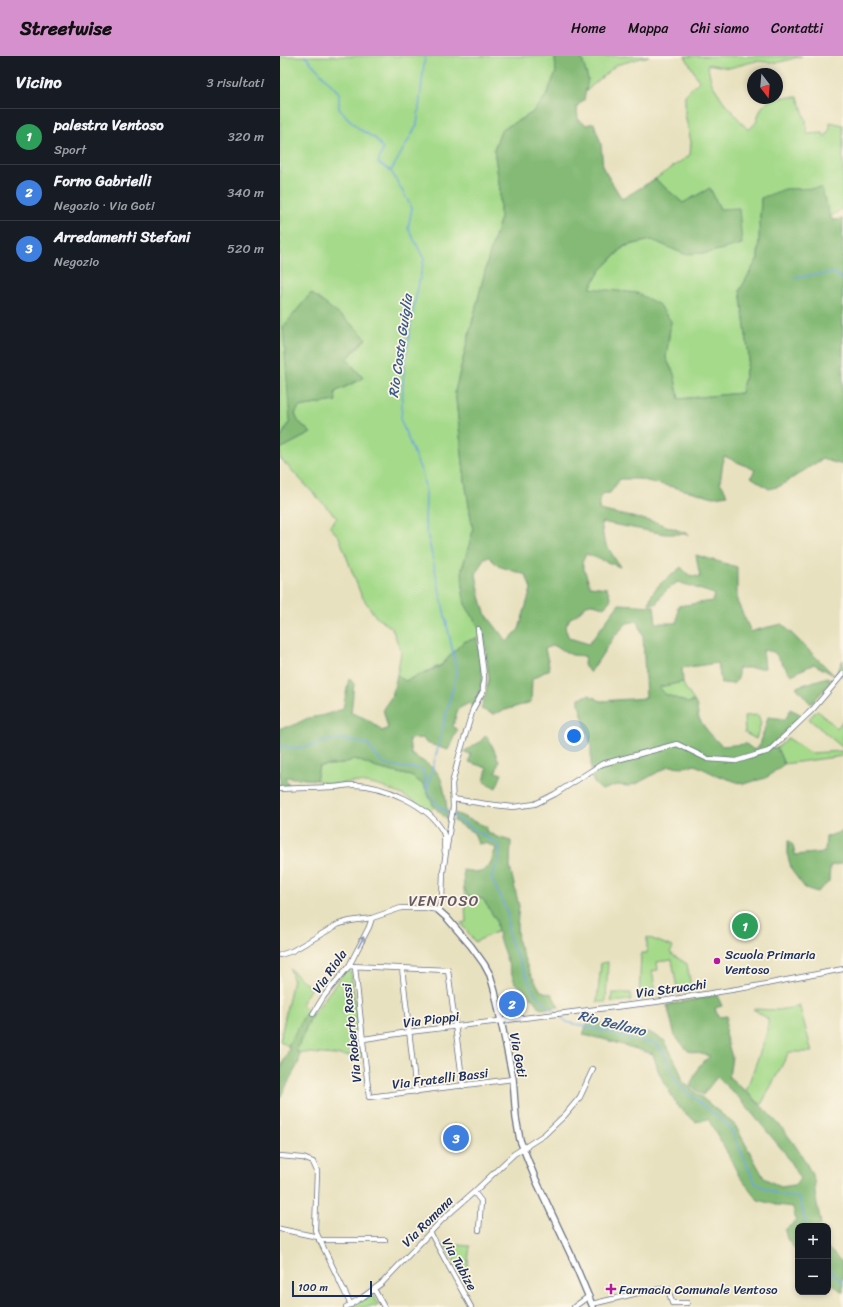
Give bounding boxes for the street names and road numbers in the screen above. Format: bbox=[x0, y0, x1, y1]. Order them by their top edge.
street label: Via Riola bbox=[306, 944, 353, 998]
street label: Via Strucchi bbox=[634, 972, 708, 1005]
street label: Via Roberto Rossi bbox=[335, 982, 368, 1084]
street label: Via Pioppi bbox=[402, 1005, 461, 1034]
street label: Via Goti bbox=[503, 1031, 534, 1080]
street label: Via Fratelli Bassi bbox=[391, 1061, 490, 1096]
street label: Via Romana bbox=[396, 1190, 459, 1253]
street label: Via Tubize bbox=[436, 1234, 484, 1295]

